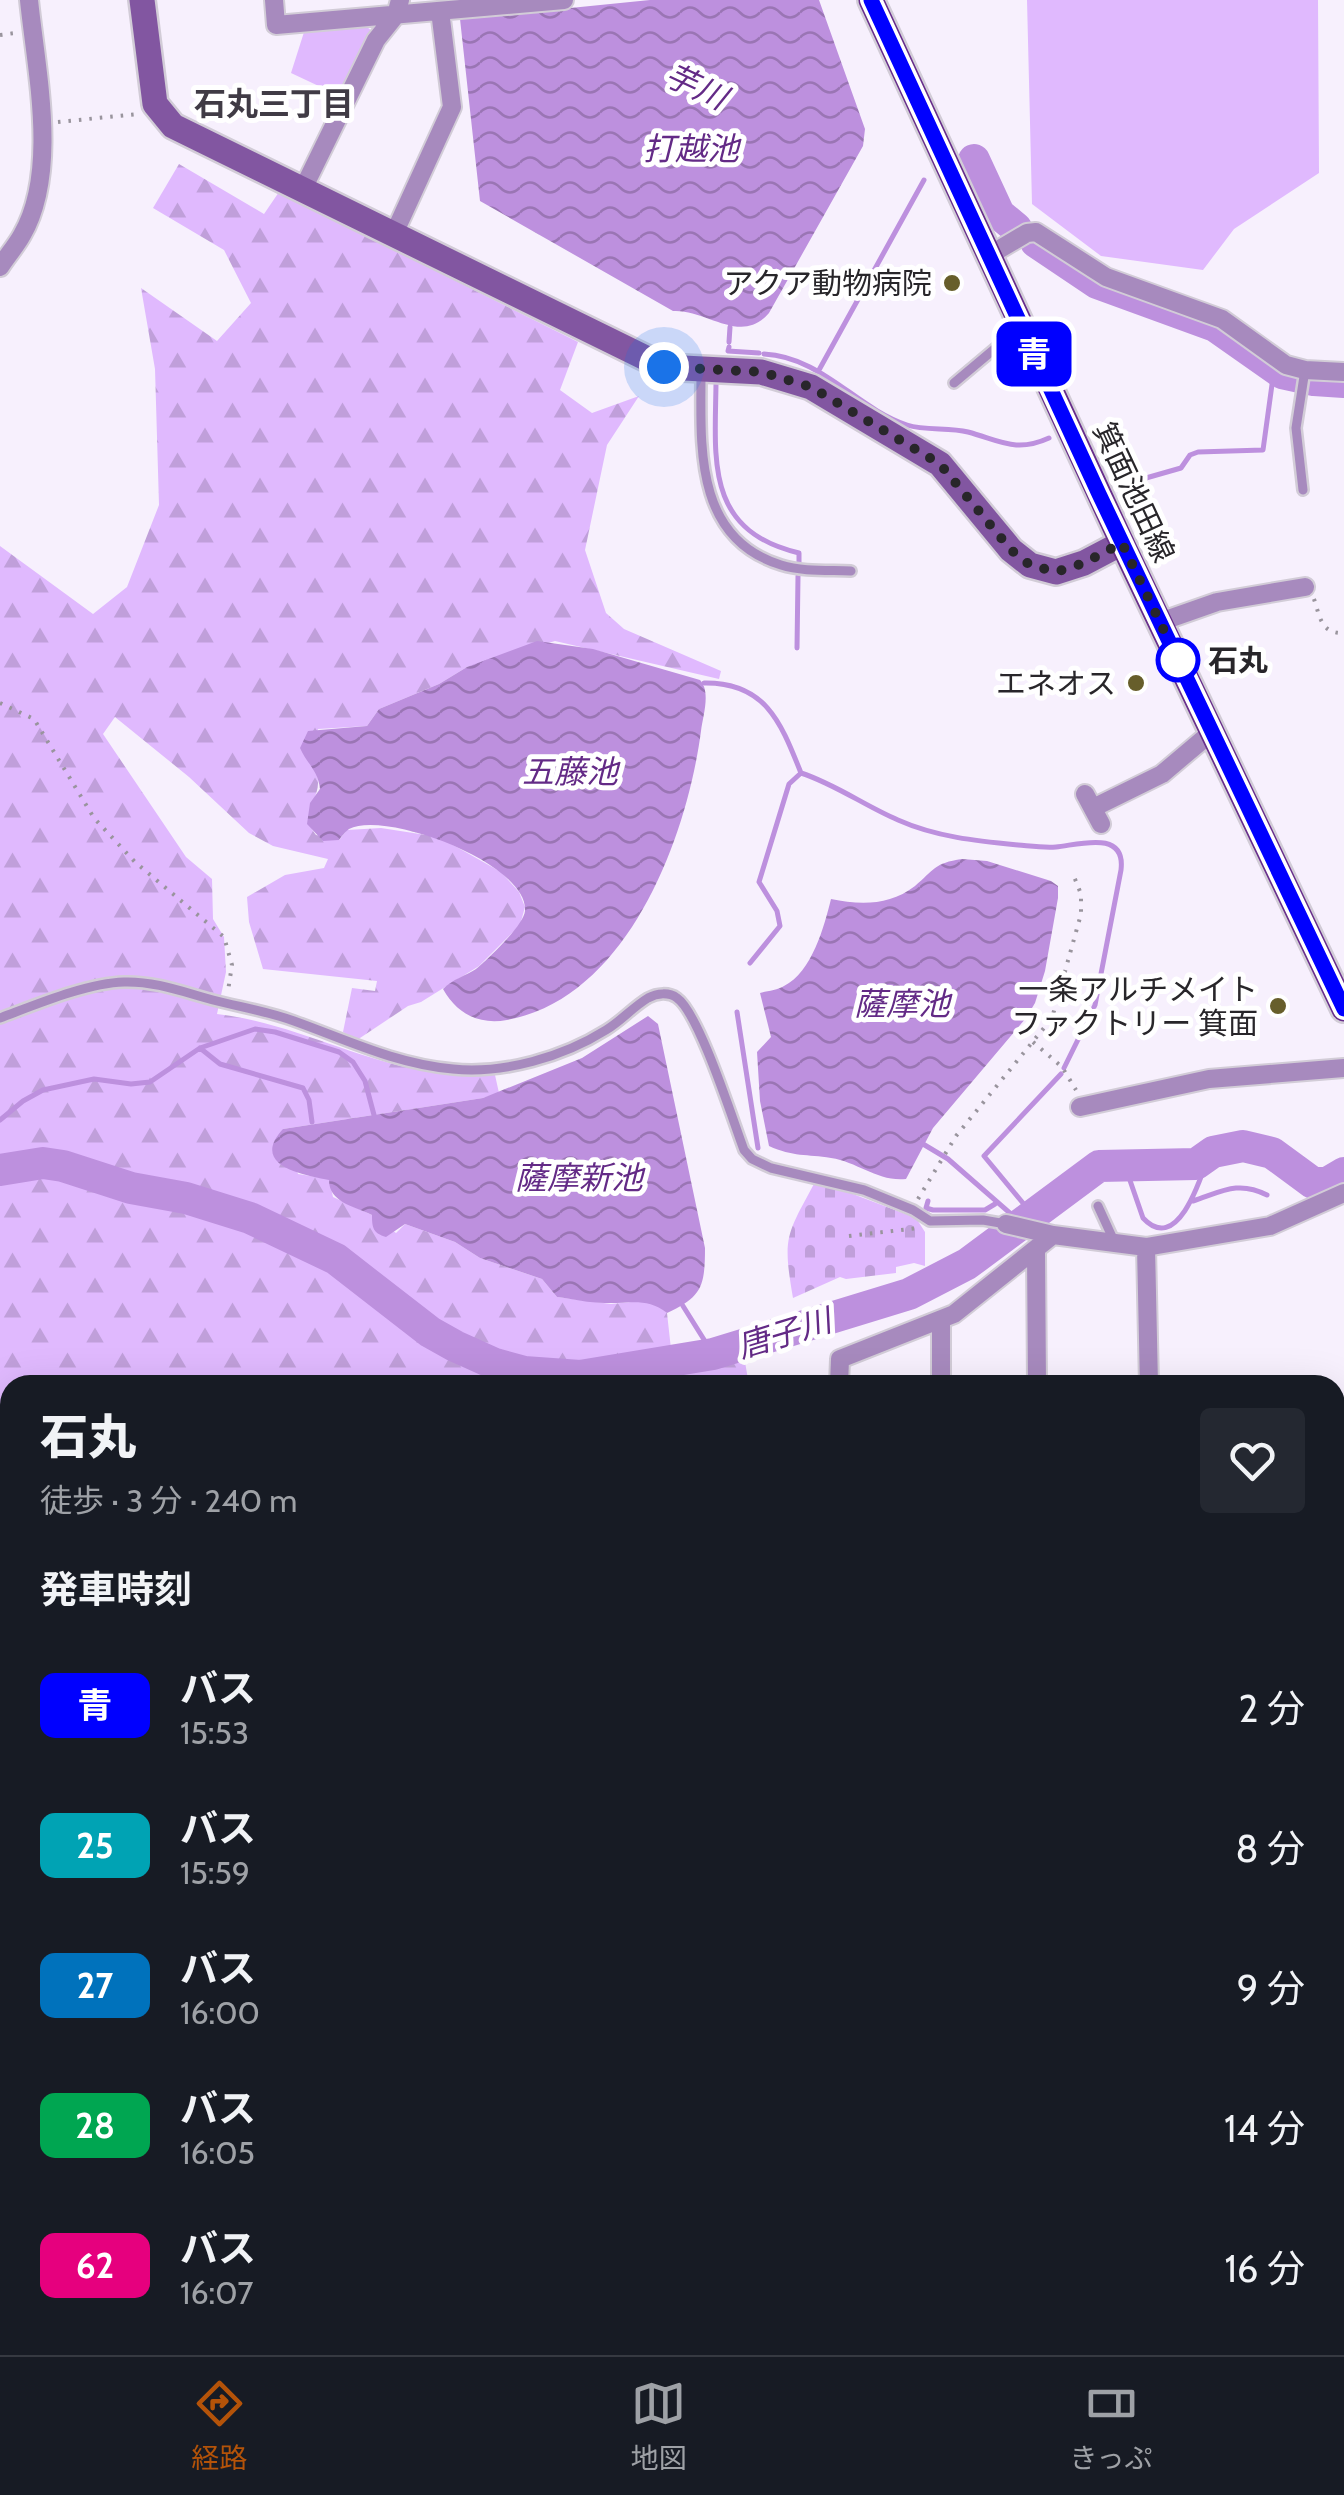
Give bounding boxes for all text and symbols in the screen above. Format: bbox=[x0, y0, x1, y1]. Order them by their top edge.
water label: 芋川 bbox=[659, 55, 736, 118]
district label: 石丸三丁目 bbox=[194, 84, 354, 123]
water label: 打越池 bbox=[643, 129, 742, 168]
place label: アクア動物病院 bbox=[724, 265, 932, 302]
marker: アクア動物病院 bbox=[941, 272, 963, 294]
line badge: 青 bbox=[1002, 322, 1066, 386]
text: 青 bbox=[1016, 333, 1052, 376]
your location bbox=[639, 342, 689, 392]
street label: 箕面池田線 bbox=[1086, 416, 1182, 568]
marker: 石丸 bbox=[1157, 639, 1199, 681]
place label: 石丸 bbox=[1208, 642, 1268, 679]
place label: エネオス bbox=[996, 665, 1116, 702]
marker: エネオス bbox=[1125, 672, 1147, 694]
water label: 五藤池 bbox=[522, 752, 621, 791]
place label: 一条アルチメイト ファクトリー 箕面 bbox=[1011, 971, 1258, 1042]
water label: 薩摩池 bbox=[854, 984, 953, 1023]
marker: 一条アルチメイト ファクトリー 箕面 bbox=[1267, 995, 1289, 1017]
water label: 薩摩新池 bbox=[515, 1158, 646, 1197]
water label: 唐子川 bbox=[732, 1299, 838, 1366]
text: 石丸 bbox=[40, 1408, 136, 1466]
button: heart bbox=[1200, 1408, 1305, 1513]
text: 徒歩 · 3 分 · 240 m bbox=[40, 1481, 297, 1520]
text: 発車時刻 bbox=[40, 1566, 192, 1613]
text: バス bbox=[180, 1665, 256, 1712]
text: 青 bbox=[77, 1684, 113, 1727]
text: 2 分 bbox=[1239, 1685, 1305, 1732]
text: 15:53 bbox=[180, 1713, 249, 1752]
text: バス bbox=[180, 1805, 256, 1852]
text: 25 bbox=[76, 1824, 114, 1867]
text: 8 分 bbox=[1235, 1825, 1305, 1872]
text: 15:59 bbox=[180, 1853, 250, 1892]
text: バス bbox=[180, 1945, 256, 1992]
text: 27 bbox=[77, 1964, 113, 2007]
text: 9 分 bbox=[1237, 1965, 1305, 2012]
text: 16:00 bbox=[180, 1993, 260, 2032]
text: バス bbox=[180, 2085, 256, 2132]
text: 28 bbox=[75, 2104, 115, 2147]
text: 14 分 bbox=[1224, 2105, 1305, 2152]
text: 16:05 bbox=[180, 2133, 255, 2172]
text: バス bbox=[180, 2225, 256, 2272]
text: 62 bbox=[76, 2244, 114, 2287]
text: 16 分 bbox=[1224, 2245, 1305, 2292]
text: 16:07 bbox=[180, 2273, 253, 2312]
tab: 経路 bbox=[192, 2376, 248, 2476]
tab: 地図 bbox=[631, 2376, 687, 2476]
tab: きっぷ bbox=[1070, 2376, 1152, 2476]

